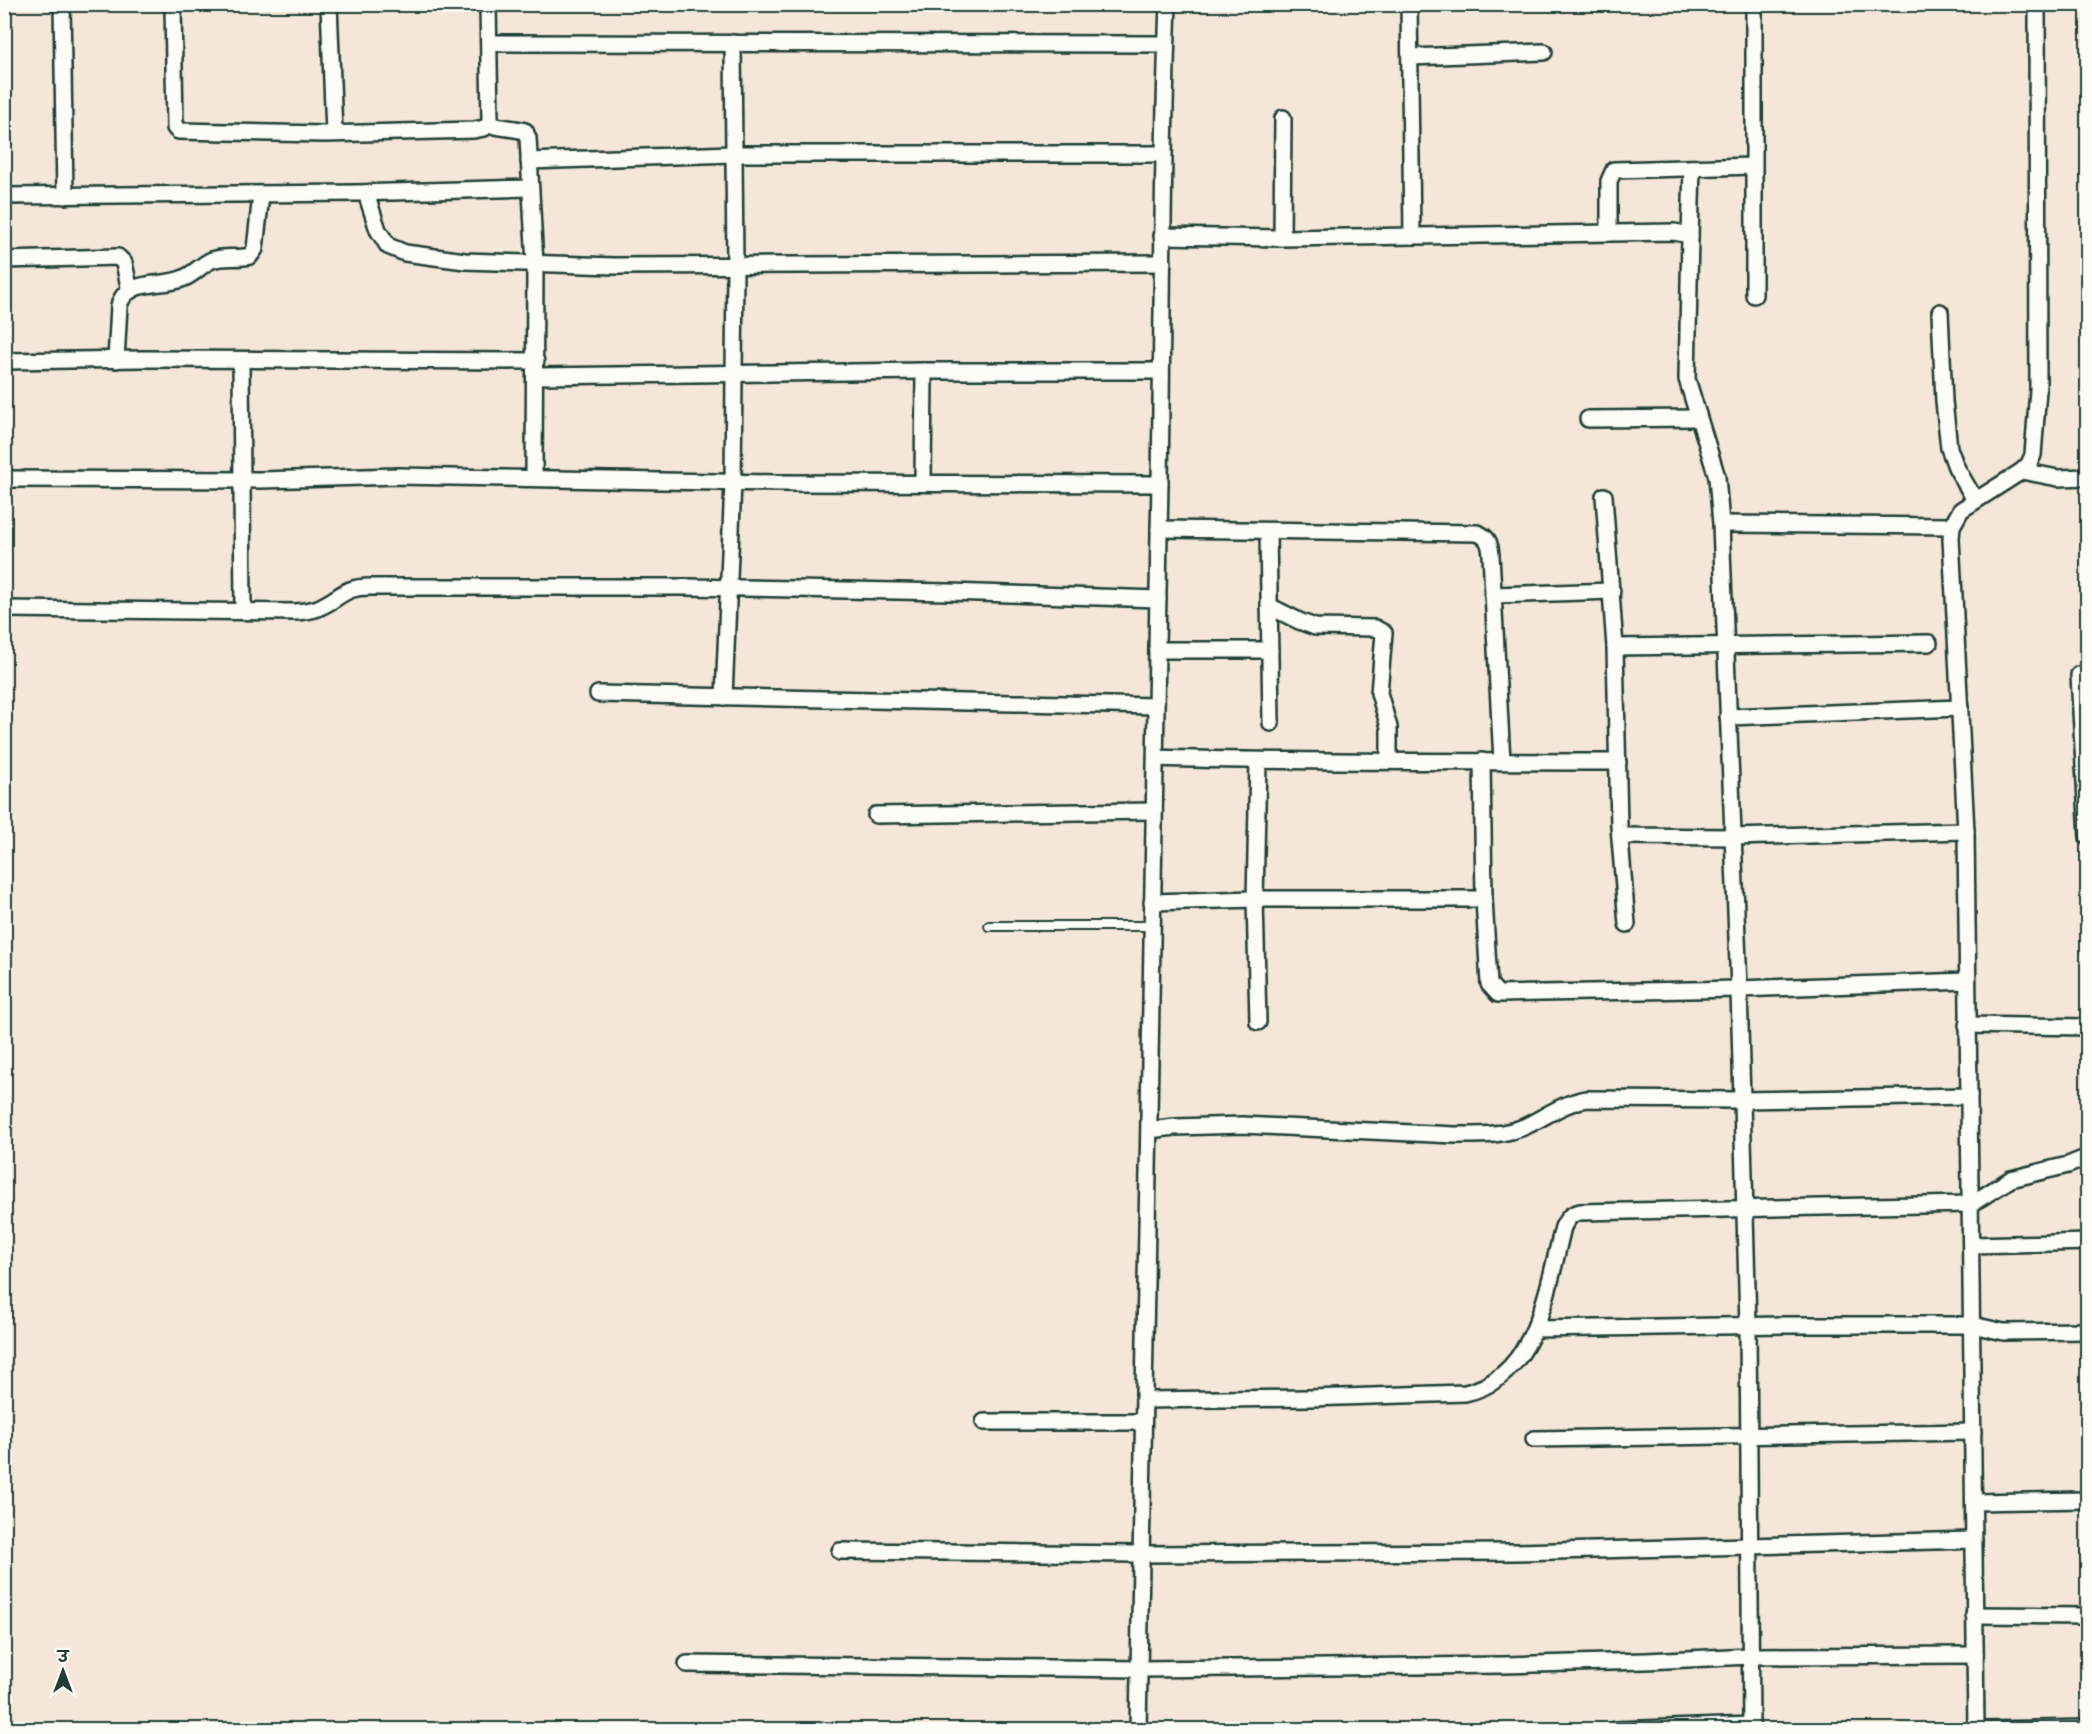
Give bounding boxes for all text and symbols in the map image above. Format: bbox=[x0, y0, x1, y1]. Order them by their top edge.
north arrow bbox=[33, 1641, 93, 1701]
text: उ bbox=[56, 1647, 70, 1667]

